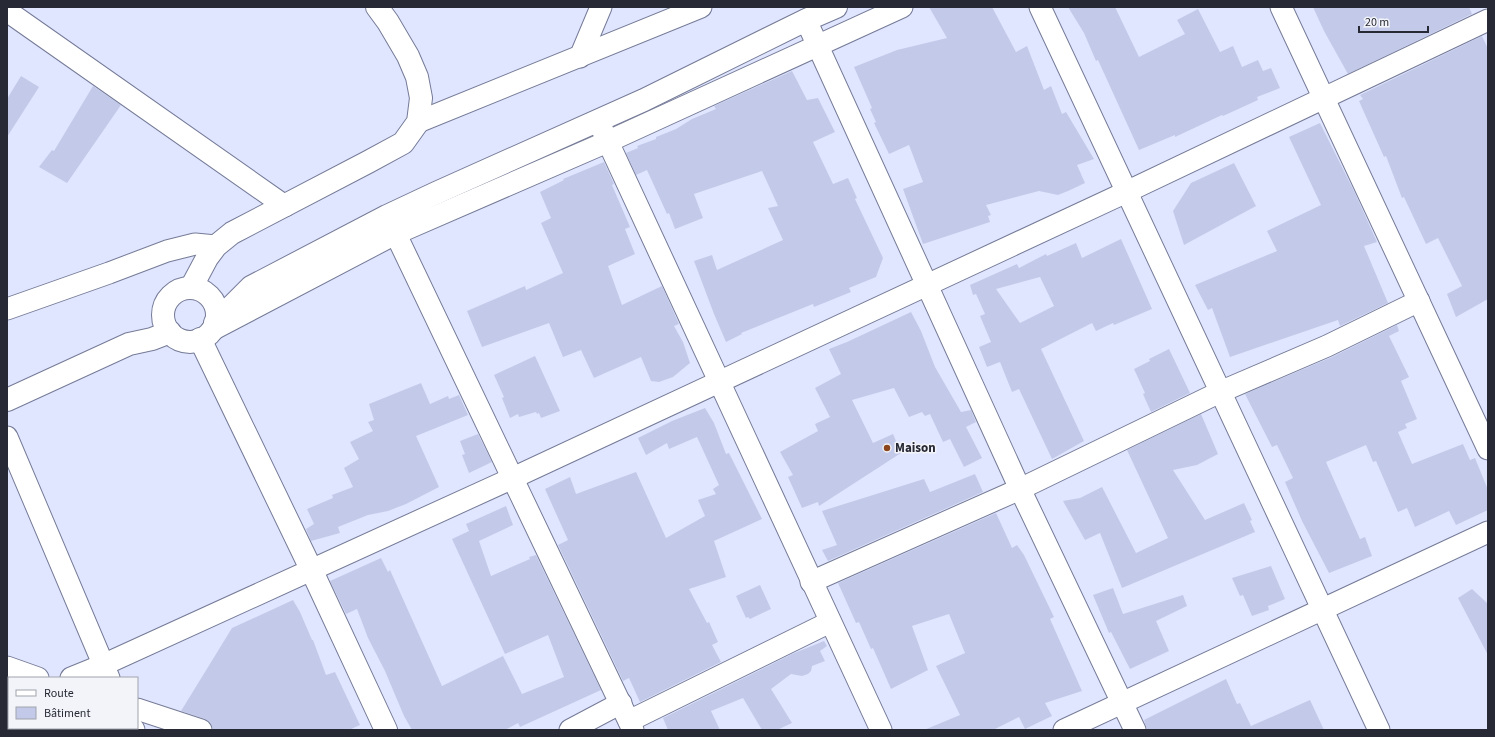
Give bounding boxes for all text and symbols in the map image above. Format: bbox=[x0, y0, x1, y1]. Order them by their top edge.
scale bar bbox=[1359, 8, 1428, 34]
text: 20 m bbox=[1365, 14, 1389, 31]
place label: Maison bbox=[895, 439, 936, 457]
marker: Maison bbox=[882, 443, 892, 453]
legend bbox=[8, 677, 138, 729]
text: Route bbox=[44, 685, 74, 702]
text: Bâtiment bbox=[44, 705, 90, 722]

